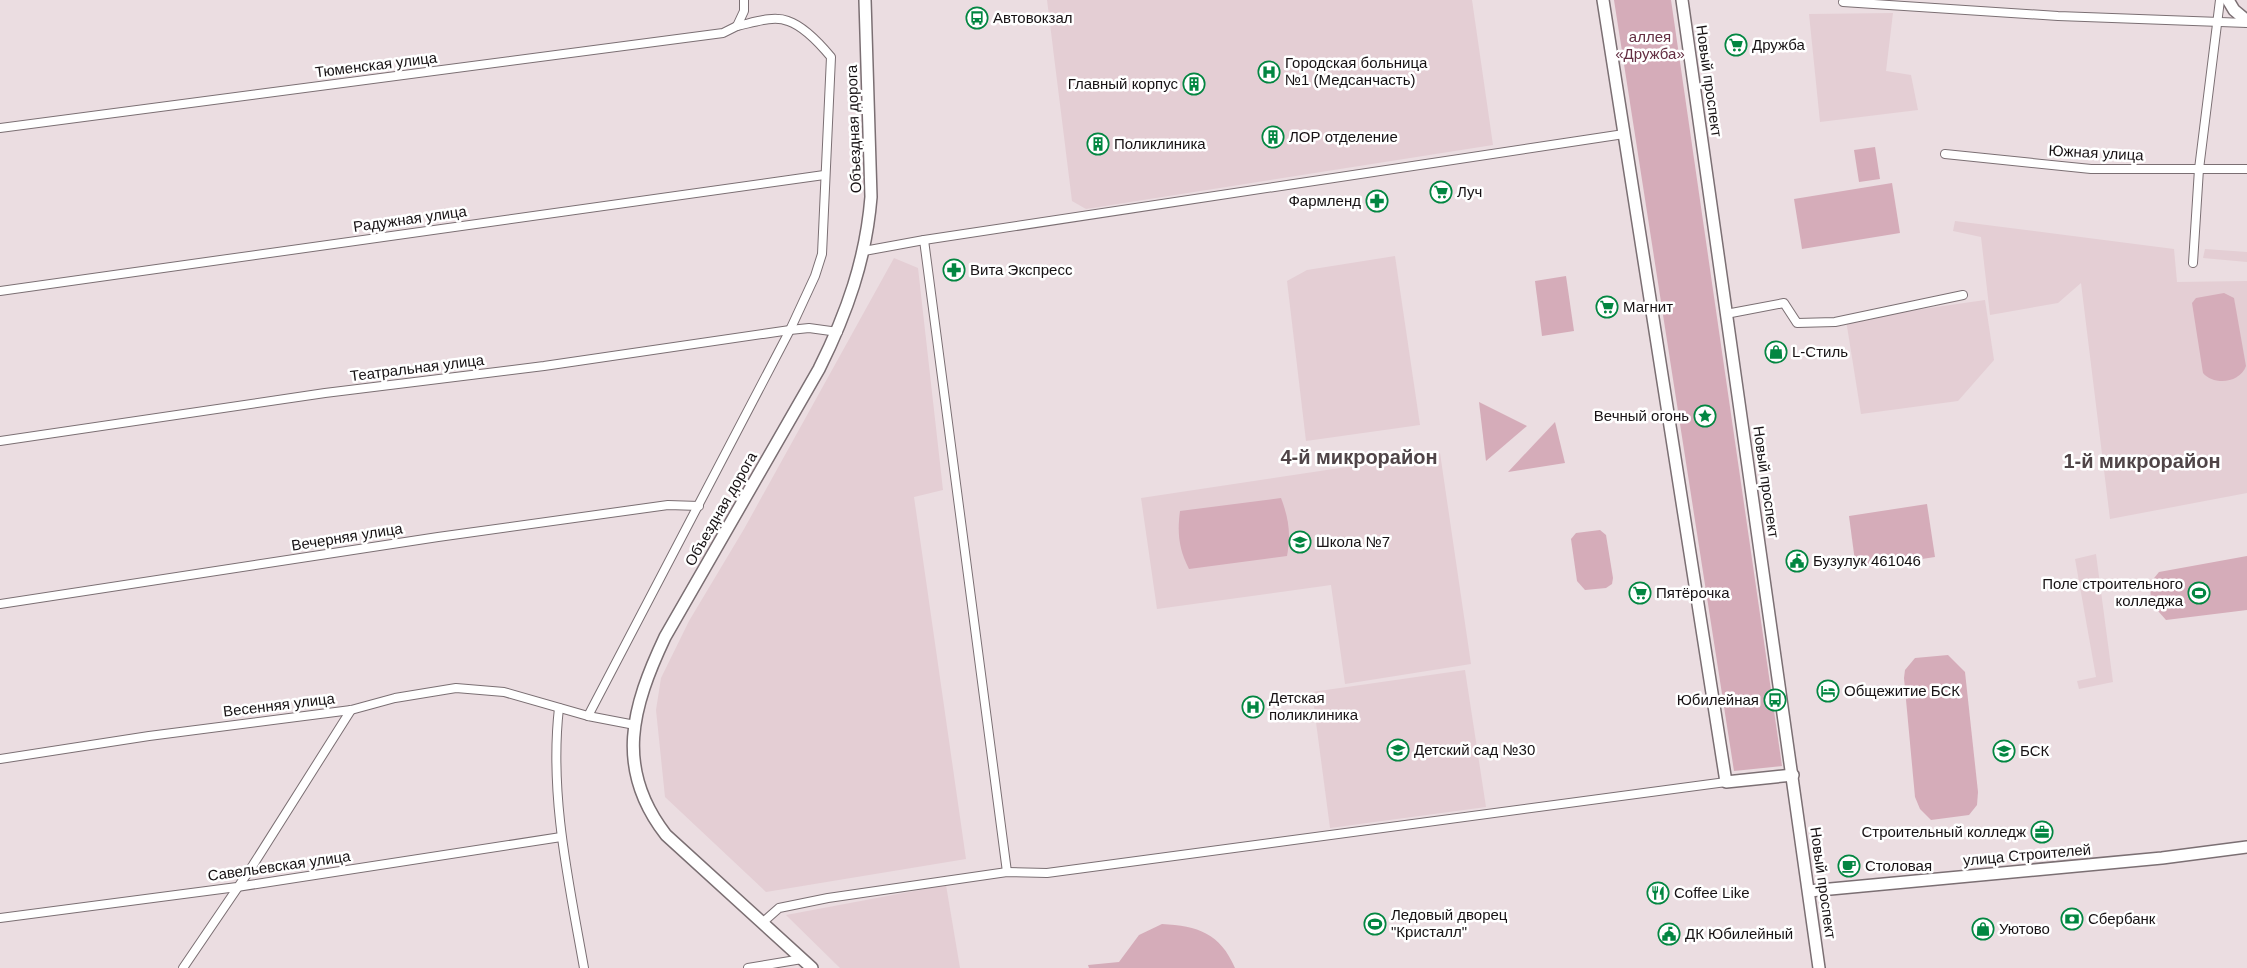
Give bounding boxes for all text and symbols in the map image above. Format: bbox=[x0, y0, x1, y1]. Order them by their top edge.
bus stop icon: Автовокзал bbox=[965, 6, 989, 30]
place label: Автовокзал bbox=[993, 9, 1073, 26]
street label: Новый проспект bbox=[1693, 24, 1726, 138]
park label: аллея «Дружба» bbox=[1615, 28, 1685, 62]
supermarket icon: Дружба bbox=[1724, 33, 1748, 57]
place label: Дружба bbox=[1752, 36, 1805, 53]
street label: Тюменская улица bbox=[314, 49, 439, 80]
place label: Городская больница №1 (Медсанчасть) bbox=[1285, 54, 1428, 88]
hospital icon: Городская больница №1 (Медсанчасть) bbox=[1257, 60, 1281, 84]
street label: Объездная дорога bbox=[843, 64, 864, 194]
building icon: Главный корпус bbox=[1182, 72, 1206, 96]
place label: Главный корпус bbox=[1068, 75, 1178, 92]
building icon: ЛОР отделение bbox=[1261, 125, 1285, 149]
place label: ЛОР отделение bbox=[1289, 128, 1398, 145]
building icon: Поликлиника bbox=[1086, 132, 1110, 156]
place label: Поликлиника bbox=[1114, 135, 1206, 152]
street label: Южная улица bbox=[2048, 142, 2145, 164]
supermarket icon: Луч bbox=[1429, 180, 1453, 204]
place label: Луч bbox=[1457, 183, 1482, 200]
pharmacy icon: Фармленд bbox=[1365, 189, 1389, 213]
place label: Фармленд bbox=[1288, 192, 1361, 209]
street label: Радужная улица bbox=[352, 202, 468, 235]
pharmacy icon: Вита Экспресс bbox=[942, 258, 966, 282]
place label: Вита Экспресс bbox=[970, 261, 1073, 278]
supermarket icon: Магнит bbox=[1595, 295, 1619, 319]
place label: Магнит bbox=[1623, 298, 1673, 315]
shop icon: L-Стиль bbox=[1764, 340, 1788, 364]
place label: L-Стиль bbox=[1792, 343, 1848, 360]
street label: Театральная улица bbox=[349, 351, 486, 384]
place icon: Вечный огонь bbox=[1693, 404, 1717, 428]
place label: Вечный огонь bbox=[1594, 407, 1689, 424]
street label: Новый проспект bbox=[1750, 425, 1783, 539]
district label: 4-й микрорайон bbox=[1280, 446, 1438, 468]
street label: Объездная дорога bbox=[681, 448, 760, 569]
district label: 1-й микрорайон bbox=[2063, 450, 2221, 472]
street label: Вечерняя улица bbox=[290, 519, 404, 554]
school or university icon: Школа №7 bbox=[1288, 530, 1312, 554]
place label: Школа №7 bbox=[1316, 533, 1390, 550]
public building icon: Бузулук 461046 bbox=[1785, 549, 1809, 573]
place label: Бузулук 461046 bbox=[1813, 552, 1921, 569]
place label: Поле строительного колледжа bbox=[2042, 575, 2184, 609]
supermarket icon: Пятёрочка bbox=[1628, 581, 1652, 605]
sports icon: Поле строительного колледжа bbox=[2187, 581, 2211, 605]
place label: Пятёрочка bbox=[1656, 584, 1730, 601]
hotel icon: Общежитие БСК bbox=[1816, 679, 1840, 703]
place label: Общежитие БСК bbox=[1844, 682, 1960, 699]
bus stop icon: Юбилейная bbox=[1763, 688, 1787, 712]
street label: Весенняя улица bbox=[222, 689, 336, 720]
place label: Детская поликлиника bbox=[1269, 689, 1359, 723]
place label: Юбилейная bbox=[1677, 691, 1759, 708]
hospital icon: Детская поликлиника bbox=[1241, 695, 1265, 719]
school or university icon: Детский сад №30 bbox=[1386, 738, 1410, 762]
school or university icon: БСК bbox=[1992, 739, 2016, 763]
place label: Детский сад №30 bbox=[1414, 741, 1535, 758]
place label: БСК bbox=[2020, 742, 2050, 759]
office icon: Строительный колледж bbox=[2030, 820, 2054, 844]
place label: Строительный колледж bbox=[1861, 823, 2026, 840]
street label: Новый проспект bbox=[1807, 826, 1840, 940]
street label: улица Строителей bbox=[1962, 840, 2092, 869]
street label: Савельевская улица bbox=[206, 847, 352, 884]
cafe icon: Столовая bbox=[1837, 854, 1861, 878]
place label: Столовая bbox=[1865, 857, 1932, 874]
restaurant icon: Coffee Like bbox=[1646, 881, 1670, 905]
place label: Coffee Like bbox=[1674, 884, 1750, 901]
place label: Ледовый дворец "Кристалл" bbox=[1391, 906, 1508, 940]
bank icon: Сбербанк bbox=[2060, 907, 2084, 931]
place label: Сбербанк bbox=[2088, 910, 2156, 927]
sports icon: Ледовый дворец "Кристалл" bbox=[1363, 912, 1387, 936]
shop icon: Уютово bbox=[1971, 917, 1995, 941]
place label: Уютово bbox=[1999, 920, 2050, 937]
public building icon: ДК Юбилейный bbox=[1657, 922, 1681, 946]
place label: ДК Юбилейный bbox=[1685, 925, 1793, 942]

